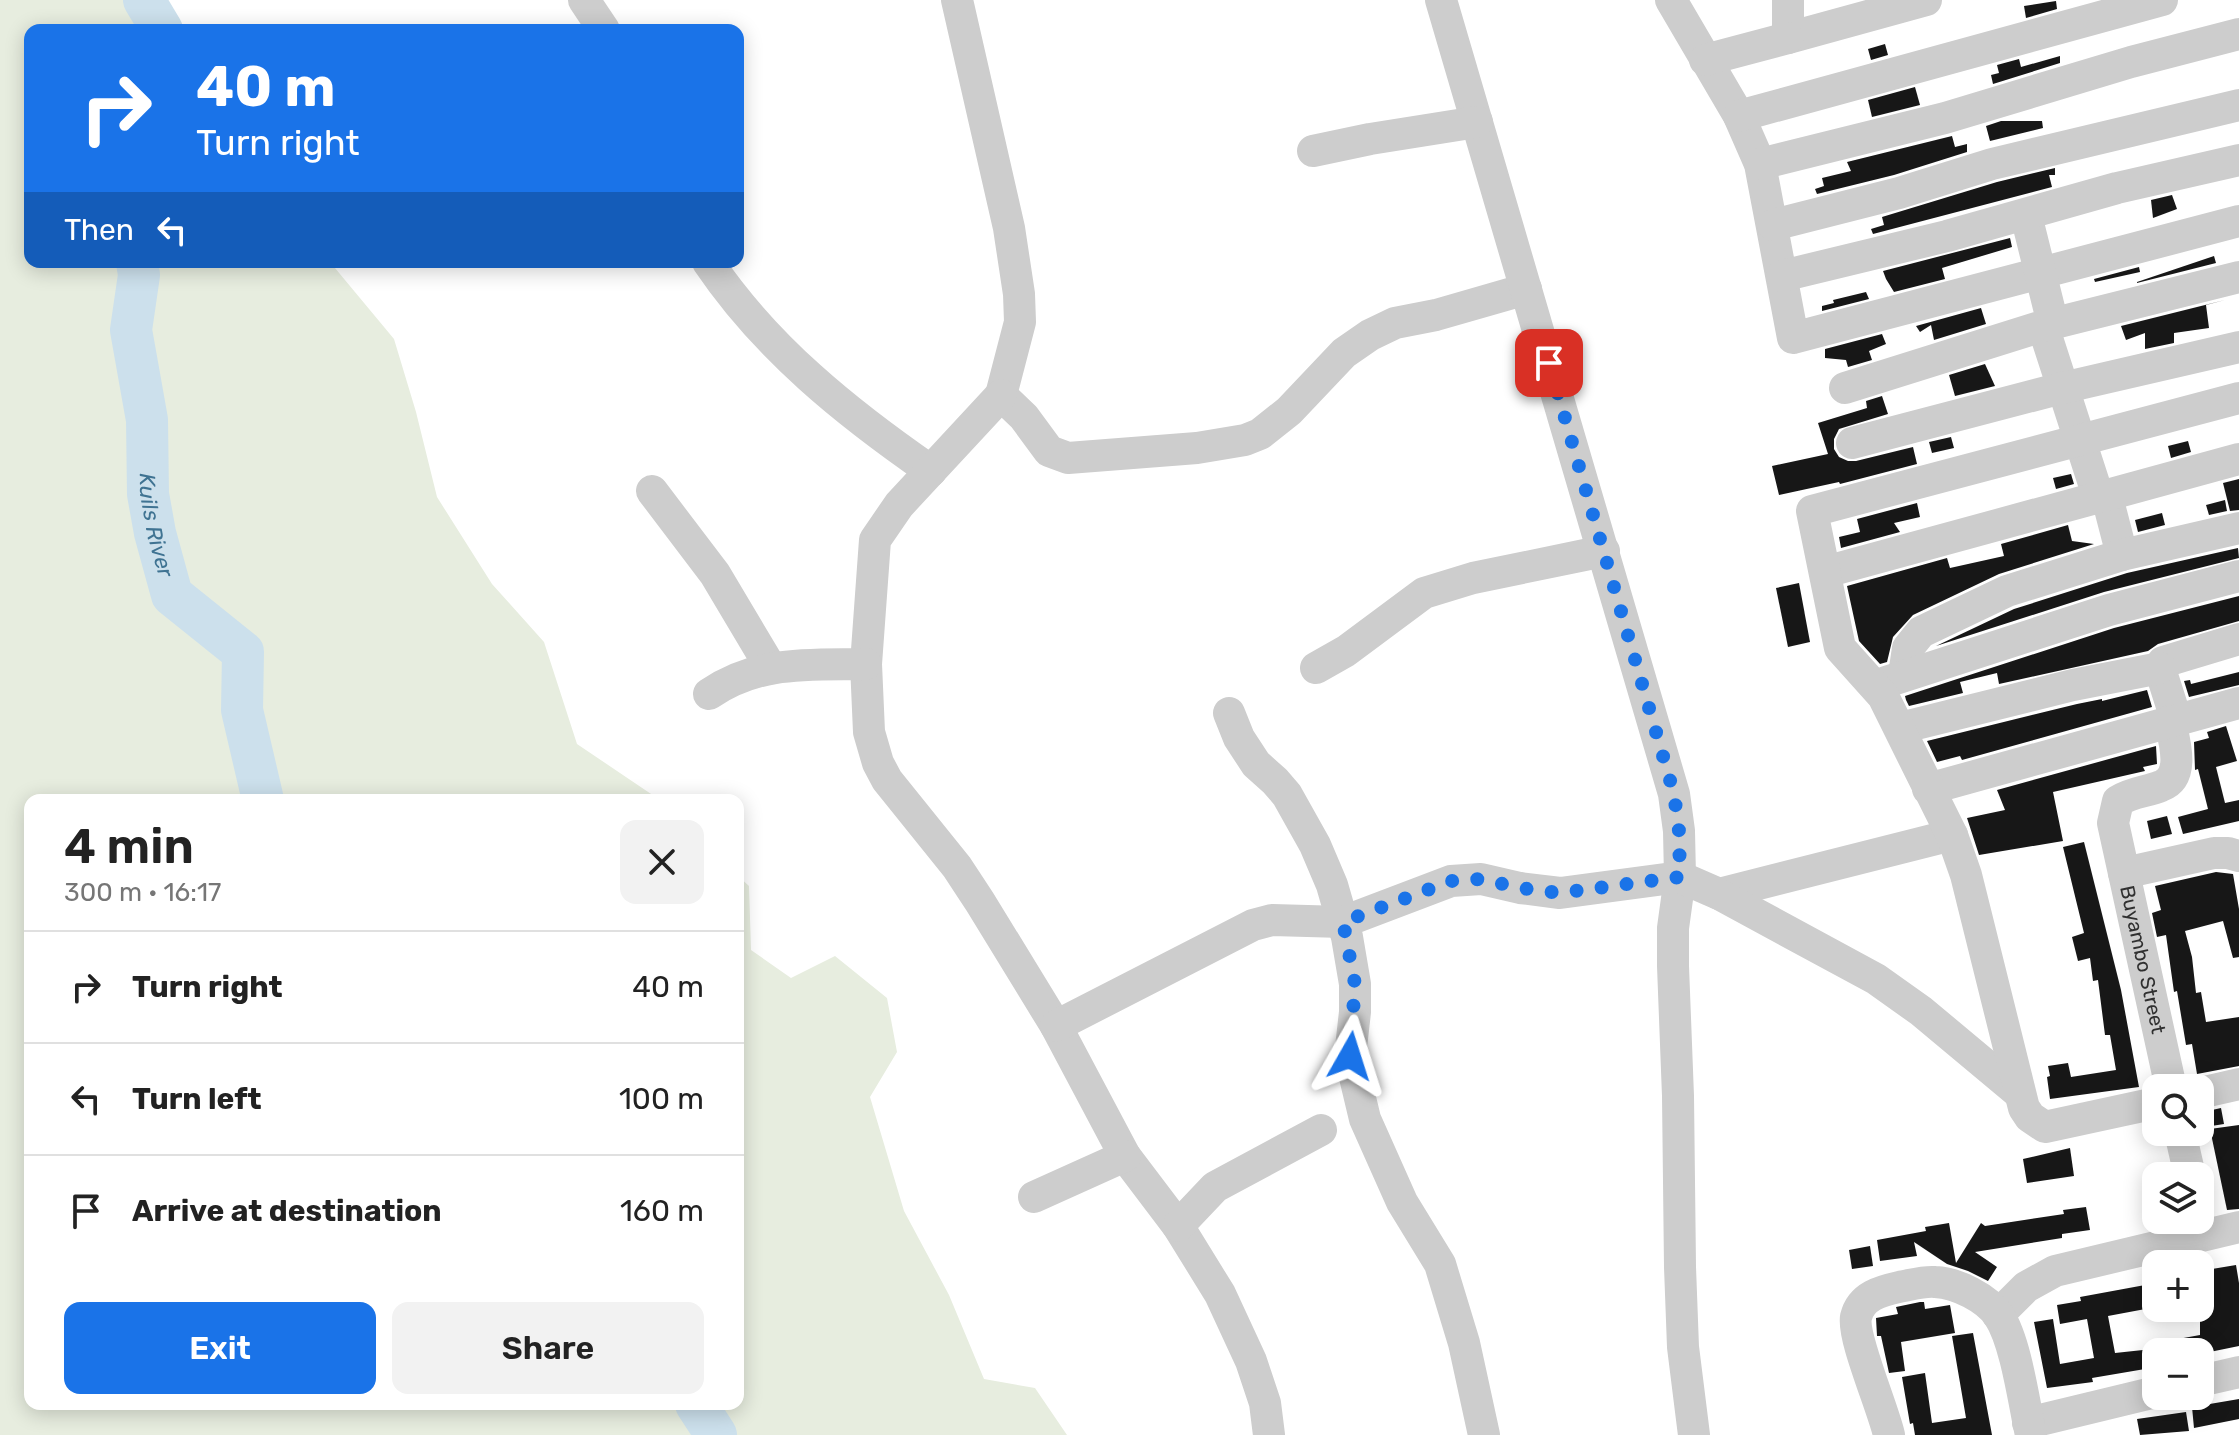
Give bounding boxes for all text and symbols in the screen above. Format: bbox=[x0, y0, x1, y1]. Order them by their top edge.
text: 40 m bbox=[196, 54, 336, 120]
icon: right bbox=[64, 56, 168, 160]
text: Turn right bbox=[196, 121, 360, 164]
icon: left bbox=[150, 208, 194, 252]
text: Then bbox=[64, 212, 134, 248]
pin bbox=[1515, 329, 1583, 397]
icon: arrive bbox=[1527, 341, 1571, 385]
water label: Kuils River bbox=[134, 473, 180, 581]
text: 4 min bbox=[64, 818, 194, 875]
button: close bbox=[620, 820, 704, 904]
text: 300 m · 16:17 bbox=[64, 877, 221, 908]
street label: Buyambo Street bbox=[2115, 883, 2171, 1036]
icon: right bbox=[64, 965, 108, 1009]
text: Turn right bbox=[132, 969, 283, 1005]
text: 40 m bbox=[632, 969, 704, 1005]
position arrow bbox=[1308, 1014, 1392, 1098]
map controls bbox=[2142, 1074, 2214, 1410]
button: search bbox=[2142, 1074, 2214, 1146]
icon: left bbox=[64, 1077, 108, 1121]
text: Turn left bbox=[132, 1081, 262, 1117]
text: 100 m bbox=[619, 1081, 704, 1117]
button: layers bbox=[2142, 1162, 2214, 1234]
icon: arrive bbox=[64, 1189, 108, 1233]
text: Arrive at destination bbox=[132, 1193, 442, 1229]
text: 160 m bbox=[620, 1193, 704, 1229]
button: + bbox=[2142, 1250, 2214, 1322]
button: Exit bbox=[64, 1302, 376, 1394]
button: Share bbox=[392, 1302, 704, 1394]
button: − bbox=[2142, 1338, 2214, 1410]

